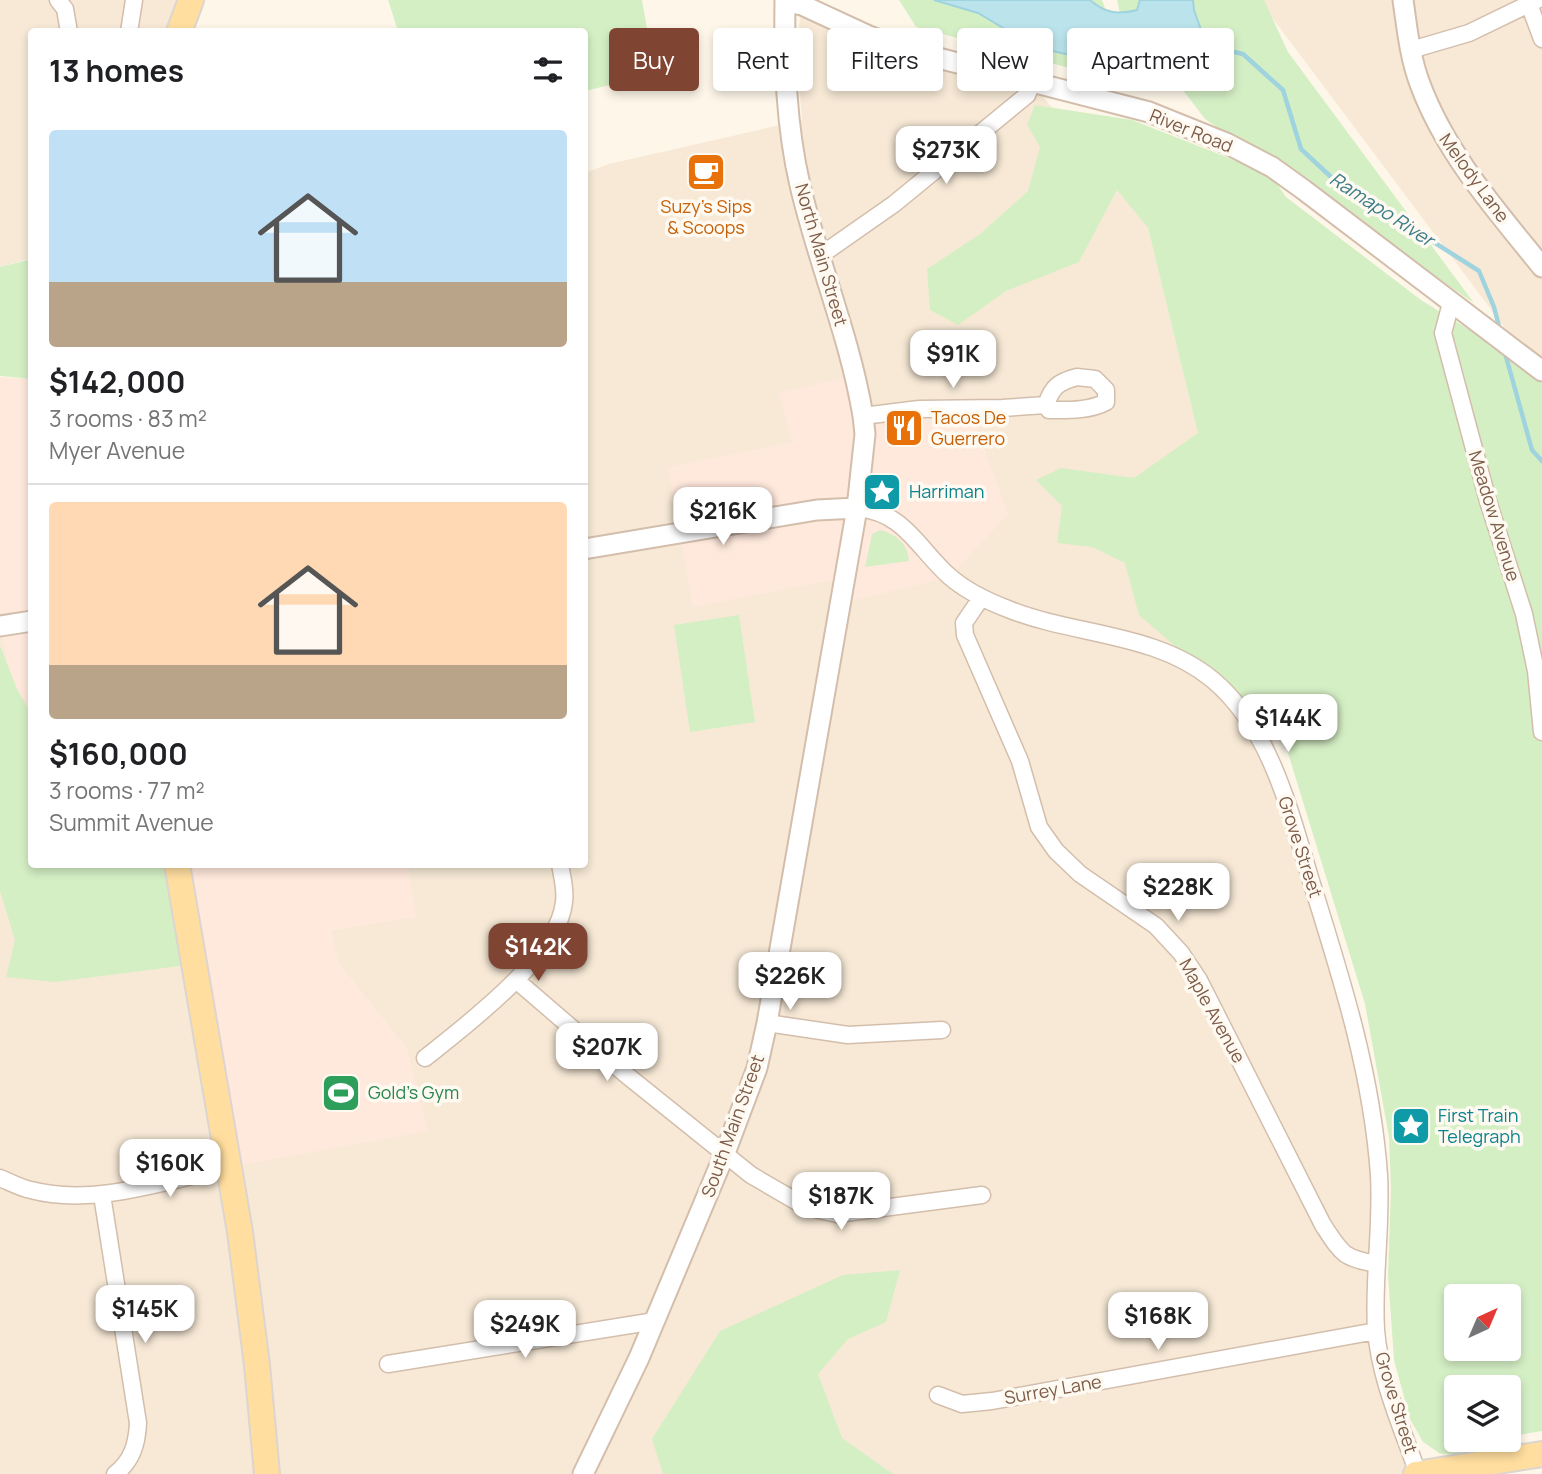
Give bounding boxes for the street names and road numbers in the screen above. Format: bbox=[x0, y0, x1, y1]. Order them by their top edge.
street label: River Road bbox=[1146, 103, 1236, 158]
street label: Melody Lane bbox=[1434, 128, 1515, 227]
street label: North Main Street bbox=[790, 181, 854, 329]
street label: Meadow Avenue bbox=[1464, 447, 1526, 584]
street label: Grove Street bbox=[1273, 793, 1329, 900]
street label: Maple Avenue bbox=[1174, 954, 1251, 1067]
street label: South Main Street bbox=[695, 1051, 769, 1200]
street label: Grove Street bbox=[1370, 1349, 1424, 1456]
street label: Surrey Lane bbox=[1002, 1369, 1103, 1409]

